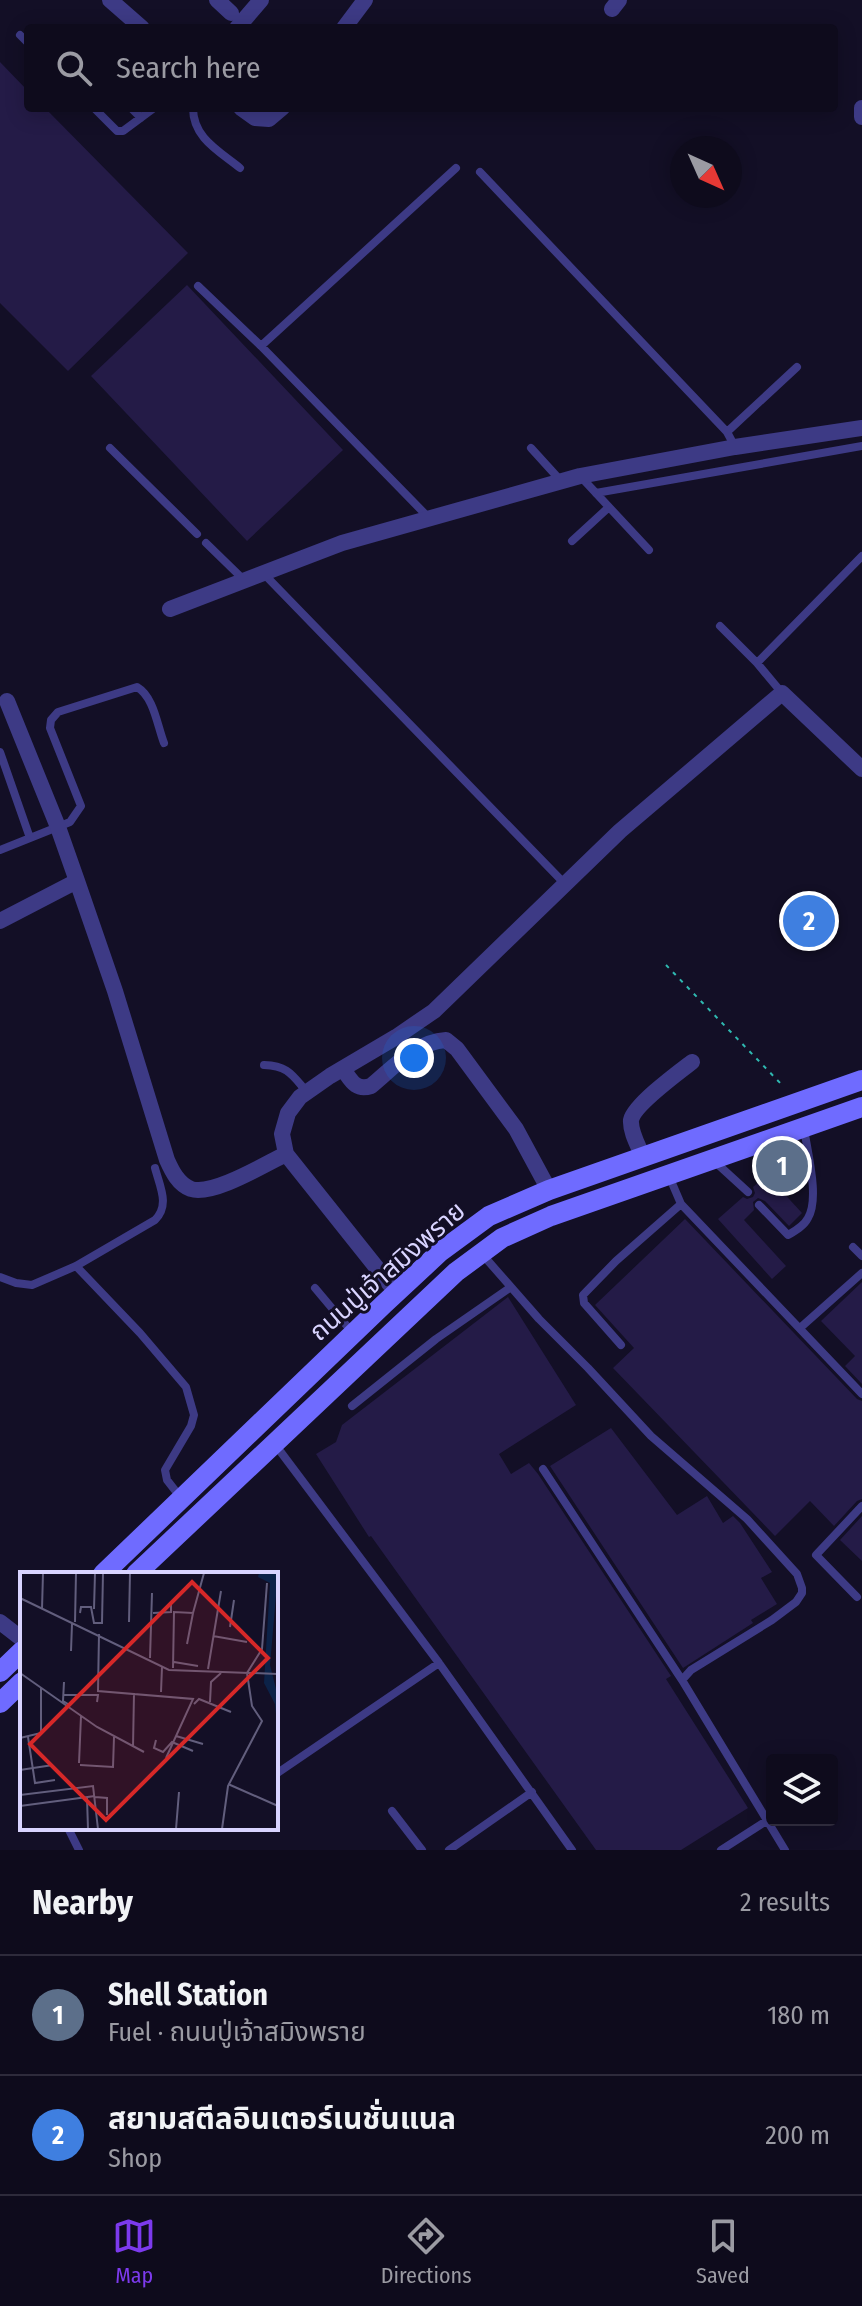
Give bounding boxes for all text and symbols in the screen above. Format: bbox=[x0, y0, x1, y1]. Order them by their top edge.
search box bbox=[24, 24, 838, 112]
icon: search bbox=[52, 46, 96, 90]
text: Search here bbox=[116, 50, 261, 86]
north arrow bbox=[670, 136, 742, 208]
pin: 2 bbox=[783, 891, 835, 951]
your location bbox=[394, 1038, 434, 1078]
pin: 1 bbox=[756, 1136, 808, 1196]
street label: ถนนปู่เจ้าสมิงพราย bbox=[303, 1195, 472, 1347]
inset map bbox=[20, 1572, 278, 1830]
map controls bbox=[766, 1754, 838, 1826]
button: layers bbox=[766, 1754, 838, 1826]
text: Nearby bbox=[32, 1882, 133, 1923]
text: 2 results bbox=[740, 1887, 830, 1918]
text: Shell Station bbox=[108, 1977, 268, 2013]
text: 1 bbox=[53, 2000, 64, 2031]
text: 180 m bbox=[767, 2000, 830, 2031]
text: Fuel · ถนนปู่เจ้าสมิงพราย bbox=[108, 2017, 366, 2048]
text: สยามสตีลอินเตอร์เนชั่นแนล bbox=[108, 2101, 456, 2137]
text: 2 bbox=[52, 2120, 64, 2151]
text: 200 m bbox=[765, 2120, 830, 2151]
text: Shop bbox=[108, 2143, 162, 2174]
tab: Map bbox=[112, 2214, 156, 2289]
tab: Directions bbox=[381, 2214, 472, 2289]
tab: Saved bbox=[696, 2214, 750, 2289]

